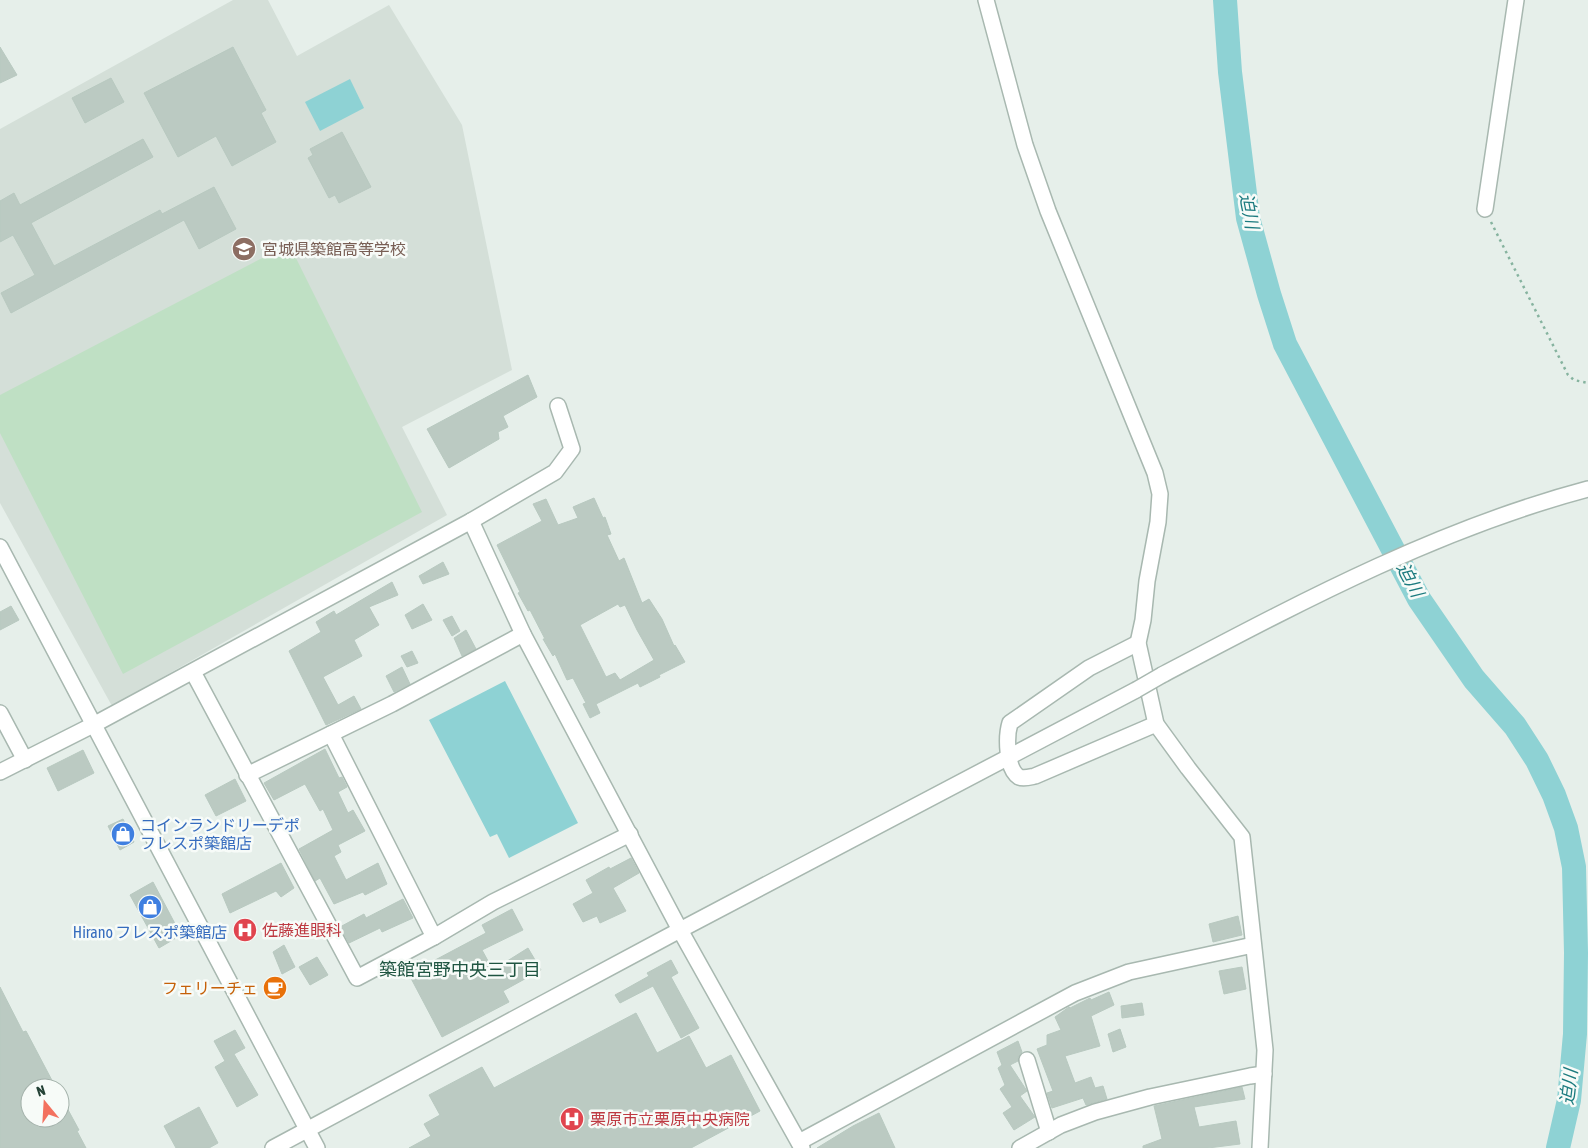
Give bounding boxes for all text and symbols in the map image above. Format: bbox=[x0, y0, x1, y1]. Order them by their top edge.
water label: 迫川 bbox=[1236, 191, 1264, 233]
school or university icon: 宮城県築館高等学校 bbox=[231, 236, 257, 262]
place label: 宮城県築館高等学校 bbox=[262, 240, 406, 258]
water label: 迫川 bbox=[1393, 559, 1429, 602]
place label: コインランドリーデポ フレスポ築館店 bbox=[140, 816, 300, 852]
shop icon: コインランドリーデポ フレスポ築館店 bbox=[110, 821, 136, 847]
shop icon: Hirano フレスポ築館店 bbox=[137, 894, 163, 920]
hospital icon: 佐藤進眼科 bbox=[232, 917, 258, 943]
place label: 佐藤進眼科 bbox=[262, 921, 342, 939]
place label: Hirano フレスポ築館店 bbox=[73, 923, 227, 941]
district label: 築館宮野中央三丁目 bbox=[379, 959, 541, 980]
cafe icon: フェリーチェ bbox=[262, 975, 288, 1001]
place label: フェリーチェ bbox=[162, 979, 258, 997]
water label: 迫川 bbox=[1556, 1066, 1581, 1106]
north arrow bbox=[20, 1078, 70, 1128]
text: N bbox=[35, 1082, 47, 1100]
hospital icon: 栗原市立栗原中央病院 bbox=[559, 1106, 585, 1132]
place label: 栗原市立栗原中央病院 bbox=[590, 1110, 750, 1128]

